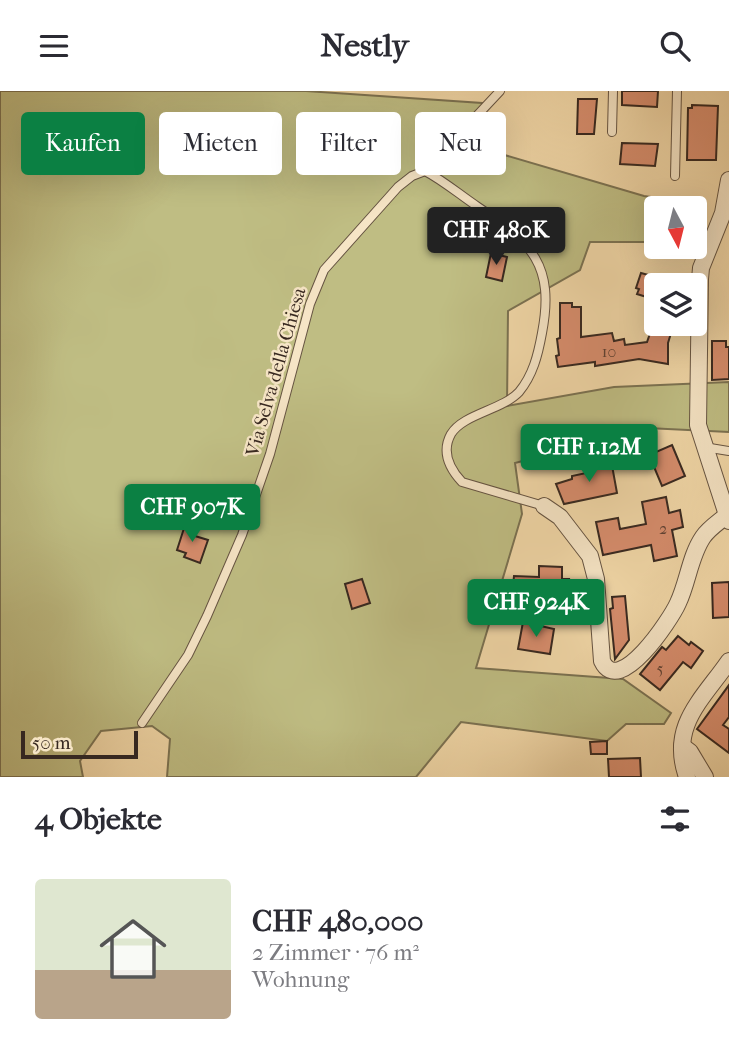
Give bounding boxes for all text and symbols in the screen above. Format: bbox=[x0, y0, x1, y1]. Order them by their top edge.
icon: menu bbox=[35, 27, 73, 65]
text: Nestly bbox=[321, 27, 409, 64]
icon: search bbox=[656, 27, 694, 65]
chip: Kaufen bbox=[21, 112, 145, 175]
chip: Mieten bbox=[159, 112, 282, 175]
chip: Filter bbox=[296, 112, 401, 175]
chip: Neu bbox=[415, 112, 506, 175]
north arrow bbox=[644, 196, 707, 259]
map controls bbox=[644, 196, 707, 336]
pin: CHF 480K bbox=[424, 207, 568, 267]
text: CHF 480K bbox=[443, 216, 549, 243]
button: layers bbox=[644, 273, 707, 336]
street label: Via Selva della Chiesa bbox=[241, 285, 311, 460]
house number: 10 bbox=[602, 342, 616, 361]
pin: CHF 1.12M bbox=[509, 425, 669, 484]
text: CHF 1.12M bbox=[537, 433, 641, 460]
pin: CHF 907K bbox=[120, 484, 264, 544]
text: CHF 907K bbox=[140, 493, 244, 520]
house number: 2 bbox=[659, 519, 667, 538]
pin: CHF 924K bbox=[464, 580, 608, 639]
text: CHF 924K bbox=[483, 588, 589, 615]
house number: 5 bbox=[657, 659, 664, 678]
scale bar bbox=[21, 728, 138, 760]
text: 50 m bbox=[32, 732, 71, 754]
icon: filters bbox=[656, 800, 694, 838]
text: 4 Objekte bbox=[35, 802, 162, 837]
text: CHF 480,000 bbox=[252, 904, 424, 939]
icon: home bbox=[91, 907, 175, 991]
text: 2 Zimmer · 76 m² bbox=[252, 939, 419, 966]
text: Wohnung bbox=[252, 966, 349, 993]

